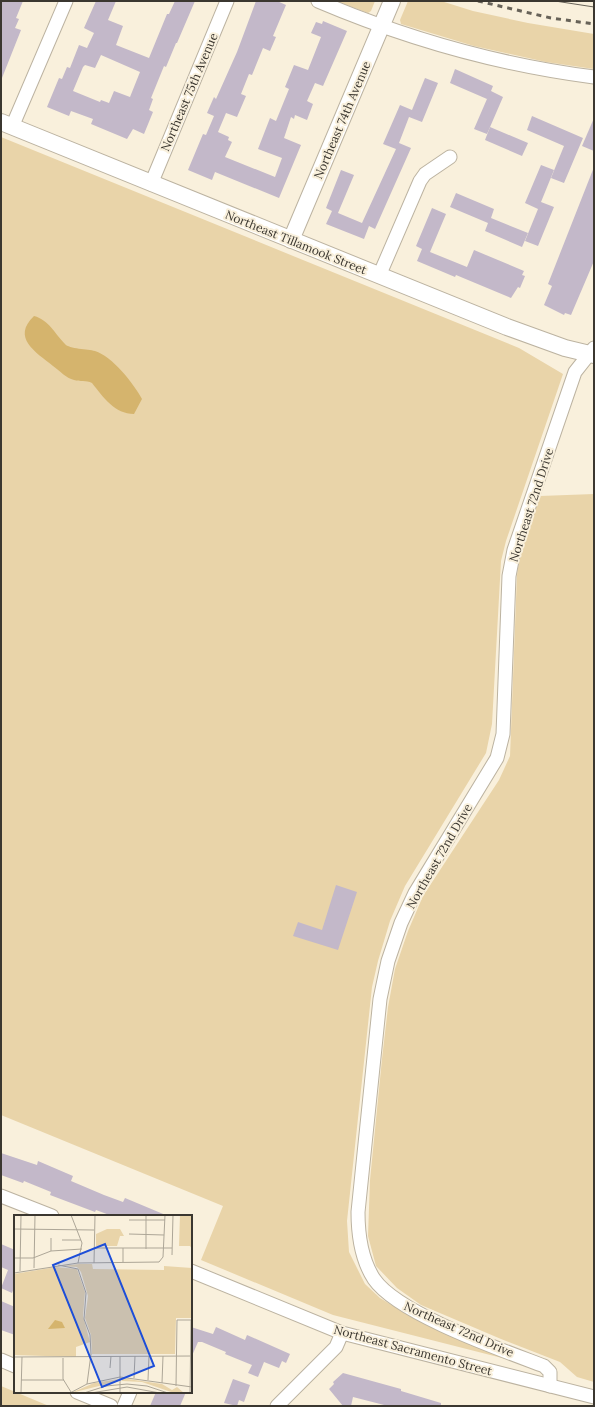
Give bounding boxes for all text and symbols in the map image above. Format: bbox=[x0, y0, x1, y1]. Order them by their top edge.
street label: Northeast 75th Avenue bbox=[157, 30, 221, 153]
street label: Northeast 74th Avenue bbox=[310, 58, 374, 181]
street label: Northeast Tillamook Street bbox=[223, 207, 369, 277]
street label: Northeast 72nd Drive bbox=[506, 446, 557, 564]
street label: Northeast 72nd Drive bbox=[403, 800, 475, 911]
inset map bbox=[14, 1215, 192, 1393]
street label: Northeast 72nd Drive bbox=[402, 1298, 517, 1360]
street label: Northeast Sacramento Street bbox=[332, 1322, 494, 1378]

